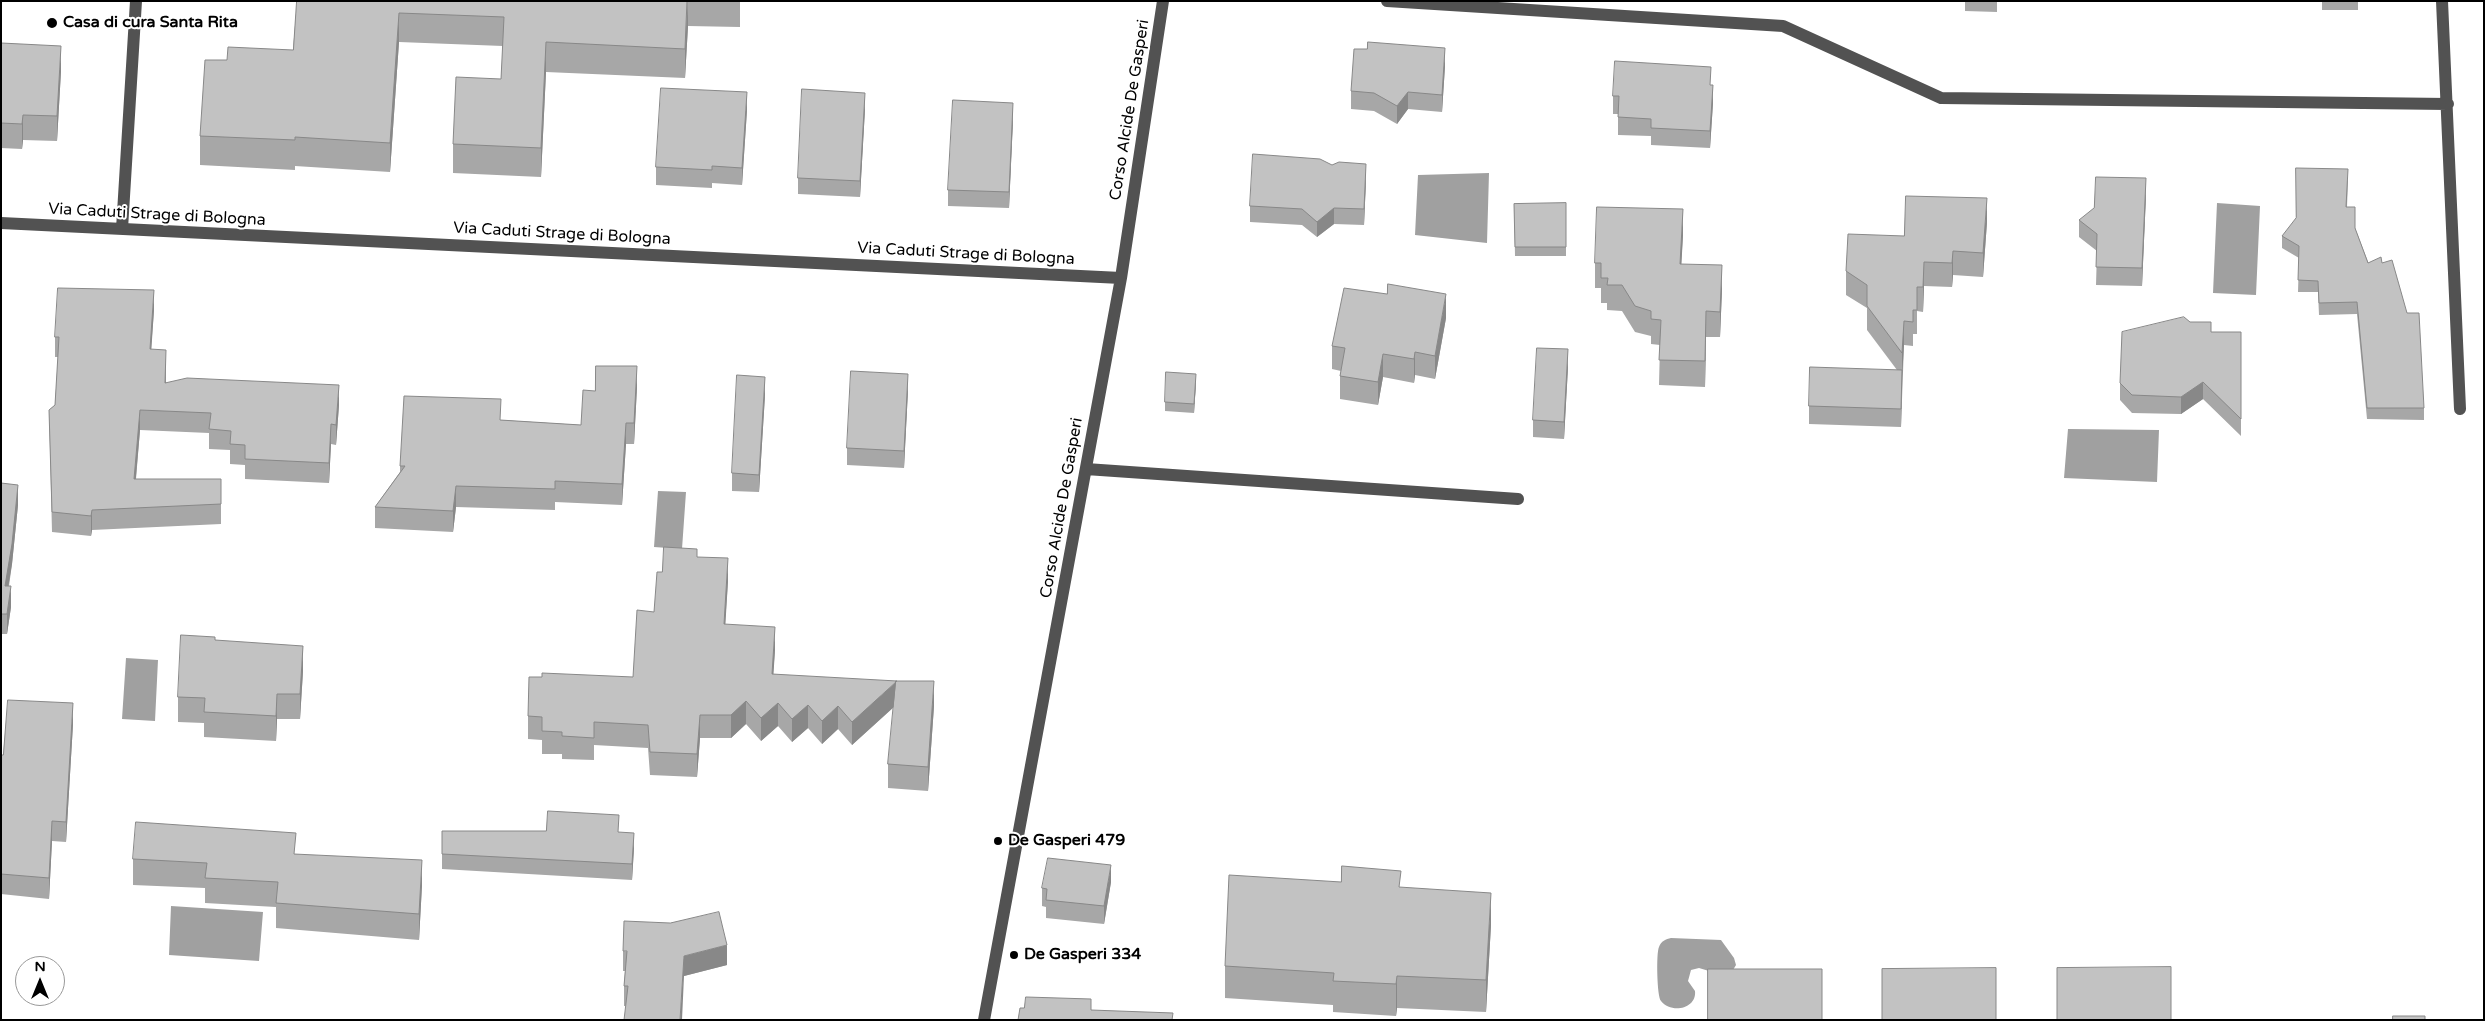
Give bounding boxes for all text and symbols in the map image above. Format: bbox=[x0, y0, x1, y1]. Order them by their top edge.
place label: Casa di cura Santa Rita bbox=[63, 13, 238, 33]
marker: Casa di cura Santa Rita bbox=[45, 16, 59, 30]
street label: Corso Alcide De Gasperi bbox=[1106, 18, 1154, 202]
street label: Via Caduti Strage di Bologna bbox=[48, 200, 266, 230]
street label: Via Caduti Strage di Bologna bbox=[453, 219, 671, 249]
street label: Via Caduti Strage di Bologna bbox=[857, 239, 1075, 269]
street label: Corso Alcide De Gasperi bbox=[1037, 416, 1087, 600]
place label: De Gasperi 479 bbox=[1008, 831, 1125, 851]
marker: De Gasperi 479 bbox=[992, 835, 1004, 847]
place label: De Gasperi 334 bbox=[1024, 945, 1141, 965]
marker: De Gasperi 334 bbox=[1008, 949, 1020, 961]
north arrow bbox=[15, 956, 65, 1006]
text: N bbox=[34, 958, 46, 975]

